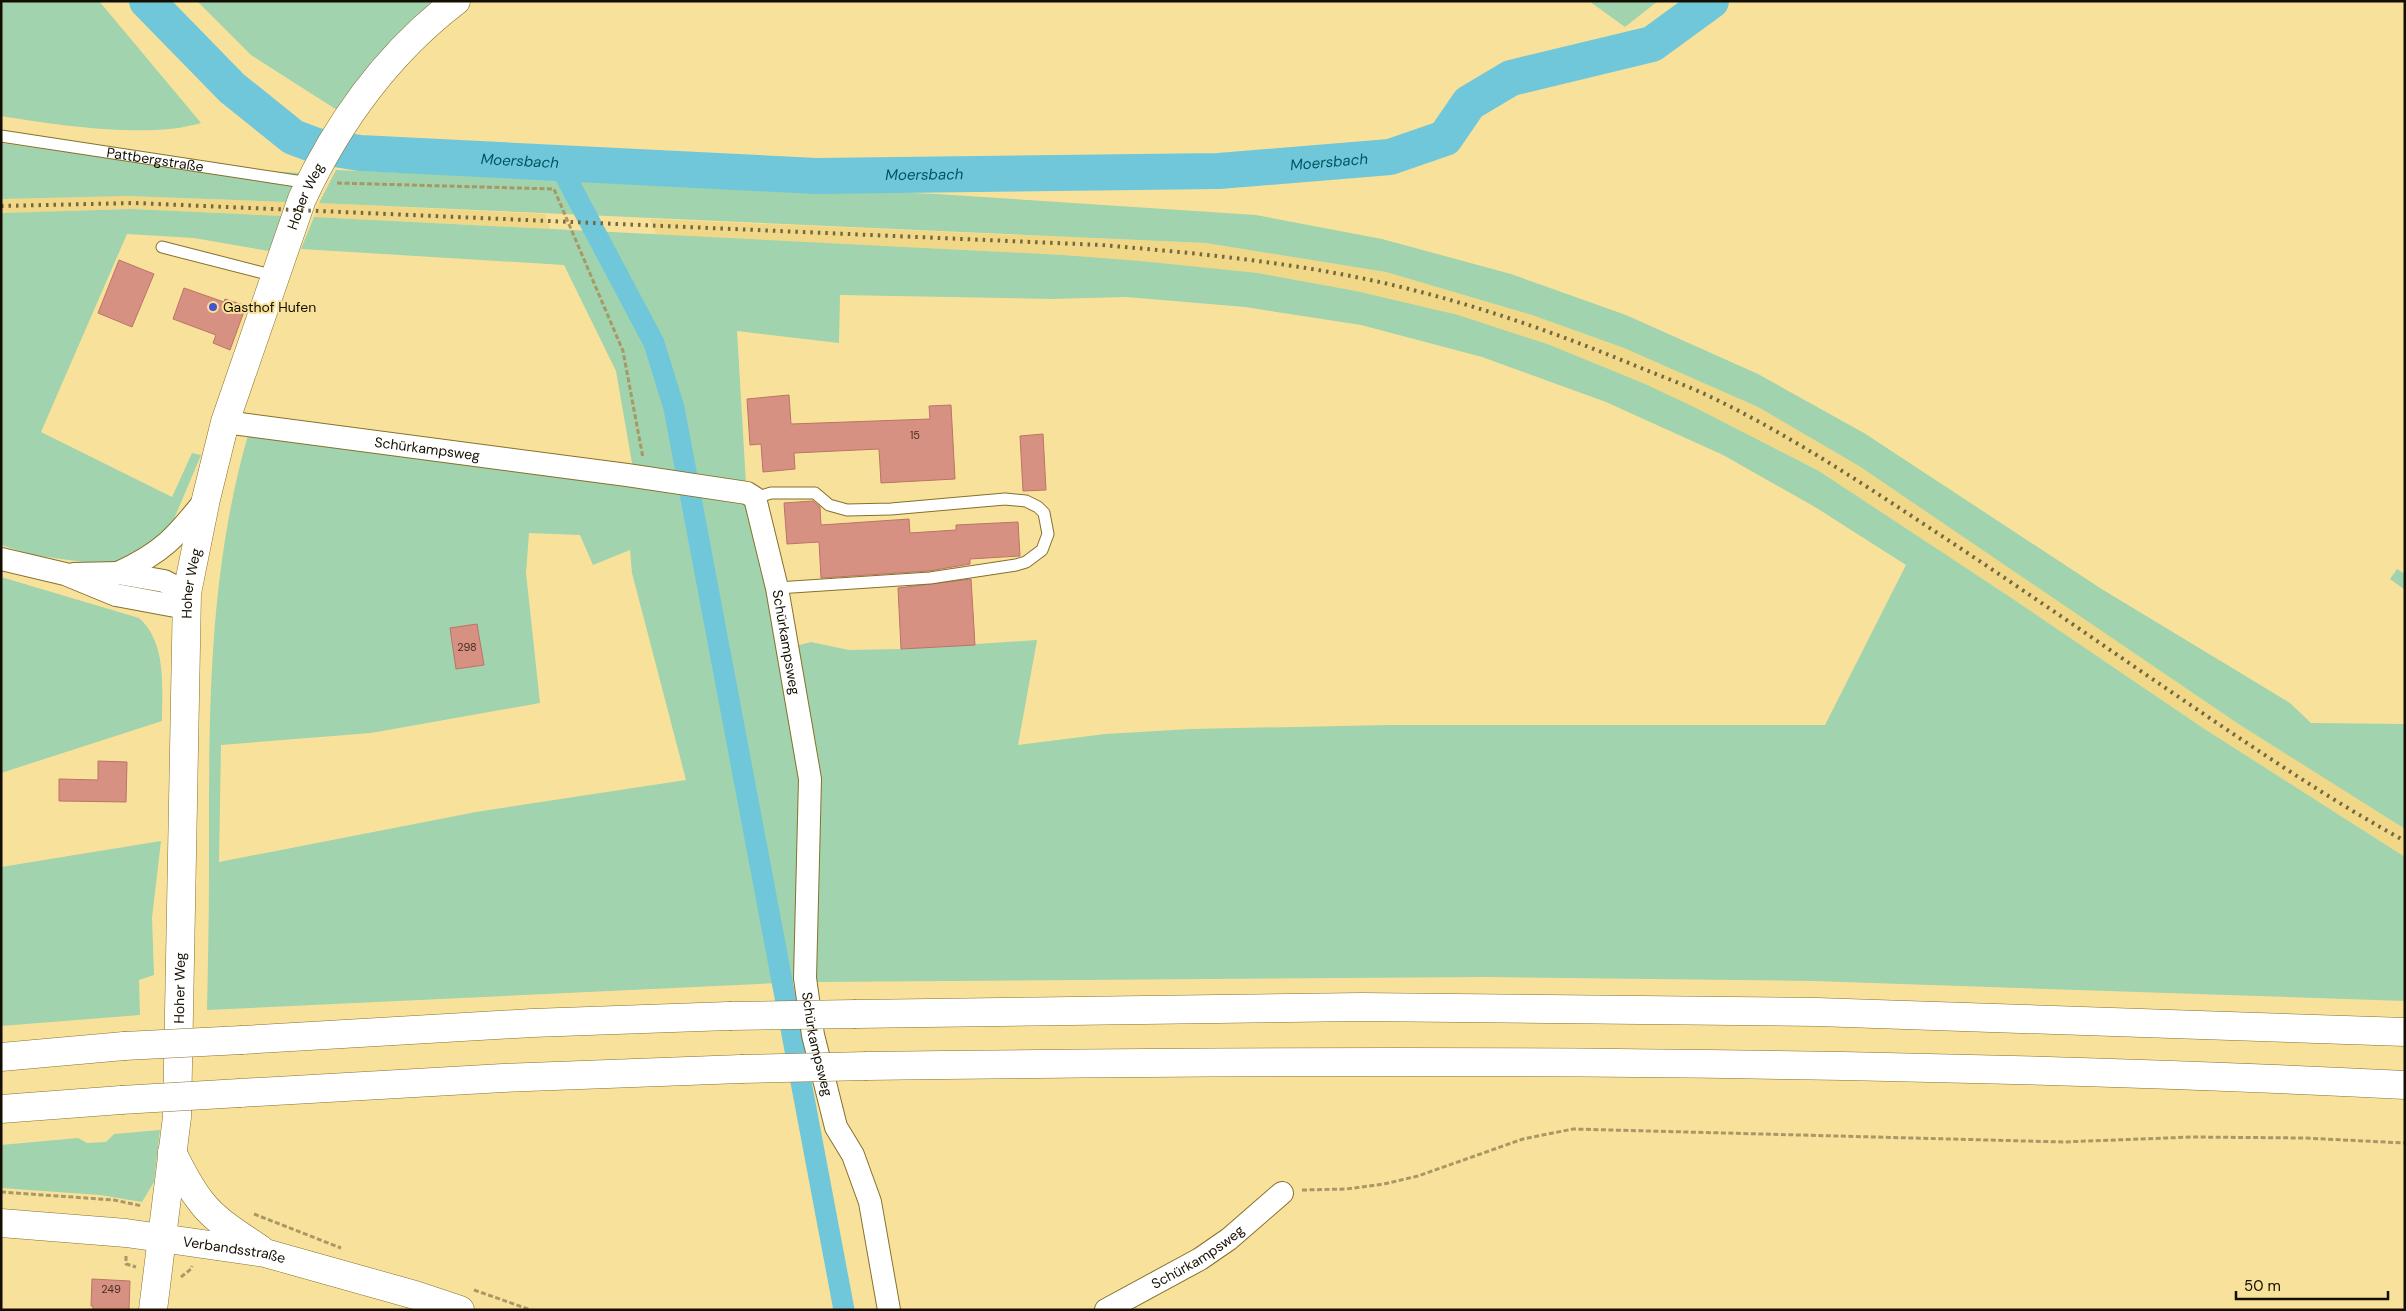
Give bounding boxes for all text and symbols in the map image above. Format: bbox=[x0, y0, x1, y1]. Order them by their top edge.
street label: Pattbergstraße bbox=[106, 143, 205, 176]
water label: Moersbach bbox=[480, 149, 560, 173]
water label: Moersbach bbox=[1289, 149, 1369, 175]
street label: Hoher Weg bbox=[283, 159, 328, 232]
water label: Moersbach bbox=[885, 164, 964, 185]
place label: Gasthof Hufen bbox=[223, 298, 316, 316]
marker: Gasthof Hufen bbox=[207, 301, 219, 313]
house number: 15 bbox=[910, 428, 920, 442]
street label: Schürkampsweg bbox=[373, 433, 481, 465]
street label: Hoher Weg bbox=[178, 546, 205, 619]
street label: Schürkampsweg bbox=[768, 588, 804, 696]
house number: 298 bbox=[457, 640, 477, 654]
street label: Hoher Weg bbox=[170, 952, 189, 1024]
street label: Schürkampsweg bbox=[798, 991, 837, 1098]
street label: Schürkampsweg bbox=[1148, 1221, 1248, 1293]
street label: Verbandsstraße bbox=[182, 1232, 288, 1267]
scale bar bbox=[2236, 1268, 2388, 1300]
text: 50 m bbox=[2244, 1276, 2281, 1296]
house number: 249 bbox=[101, 1282, 121, 1296]

